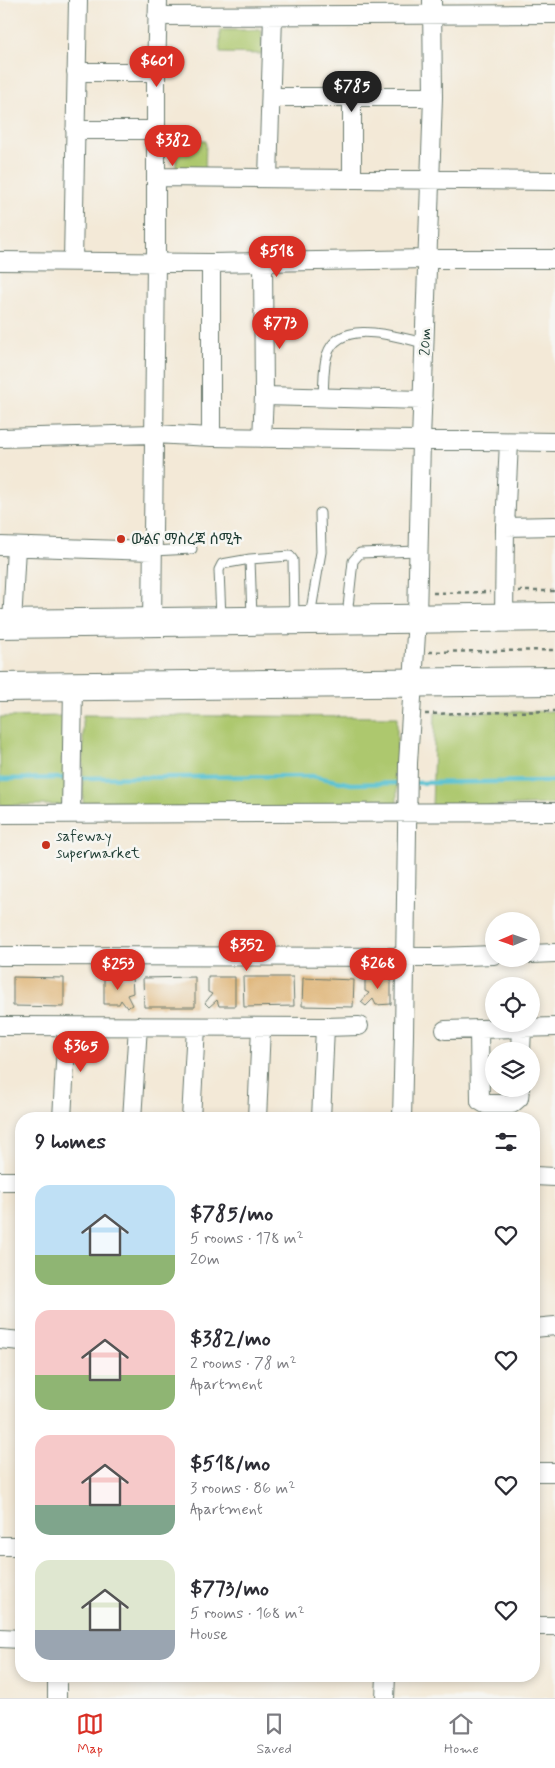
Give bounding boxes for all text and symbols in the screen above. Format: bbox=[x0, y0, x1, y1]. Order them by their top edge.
pin: $601 bbox=[127, 46, 187, 88]
text: $601 bbox=[141, 51, 174, 72]
pin: $785 bbox=[322, 70, 382, 113]
text: $785 bbox=[334, 76, 370, 97]
pin: $382 bbox=[143, 124, 203, 167]
text: $382 bbox=[156, 130, 190, 151]
pin: $518 bbox=[247, 236, 307, 278]
text: $518 bbox=[260, 241, 294, 262]
pin: $773 bbox=[250, 308, 310, 350]
text: $773 bbox=[263, 313, 297, 334]
street label: 20m bbox=[416, 328, 436, 356]
place label: ውልና ማስረጃ ሰሚት bbox=[131, 530, 242, 550]
marker: ውልና ማስረጃ ሰሚት bbox=[115, 533, 127, 545]
place label: safeway supermarket bbox=[56, 827, 140, 864]
marker: safeway supermarket bbox=[40, 839, 52, 851]
north arrow bbox=[485, 912, 540, 968]
map controls bbox=[485, 912, 540, 1097]
pin: $352 bbox=[217, 930, 277, 972]
text: $352 bbox=[230, 935, 264, 956]
pin: $253 bbox=[88, 948, 148, 991]
pin: $268 bbox=[348, 948, 408, 990]
text: $268 bbox=[361, 953, 395, 974]
text: $253 bbox=[102, 954, 134, 975]
button: locate bbox=[485, 977, 540, 1032]
pin: $365 bbox=[51, 1030, 111, 1073]
text: $365 bbox=[64, 1036, 98, 1057]
button: layers bbox=[485, 1042, 540, 1097]
text: 9 homes bbox=[35, 1128, 106, 1156]
icon: filters bbox=[492, 1128, 520, 1156]
text: $785/mo bbox=[190, 1200, 273, 1228]
icon: home bbox=[75, 1205, 135, 1265]
icon: heart bbox=[492, 1221, 520, 1249]
text: 5 rooms · 178 m² bbox=[190, 1228, 304, 1249]
text: 20m bbox=[190, 1249, 220, 1270]
text: $382/mo bbox=[190, 1325, 271, 1353]
icon: home bbox=[75, 1330, 135, 1390]
icon: heart bbox=[492, 1346, 520, 1374]
text: 2 rooms · 78 m² bbox=[190, 1353, 297, 1374]
text: Apartment bbox=[190, 1374, 263, 1395]
text: $518/mo bbox=[190, 1450, 270, 1478]
icon: home bbox=[75, 1455, 135, 1515]
icon: heart bbox=[492, 1471, 520, 1499]
text: 3 rooms · 86 m² bbox=[190, 1478, 295, 1499]
text: Apartment bbox=[190, 1499, 263, 1520]
text: $773/mo bbox=[190, 1575, 269, 1603]
icon: home bbox=[75, 1580, 135, 1640]
icon: heart bbox=[492, 1596, 520, 1624]
text: 5 rooms · 168 m² bbox=[190, 1603, 305, 1624]
text: House bbox=[190, 1624, 228, 1645]
tab: Map bbox=[76, 1710, 104, 1758]
tab: Saved bbox=[256, 1710, 292, 1758]
tab: Home bbox=[444, 1710, 479, 1758]

